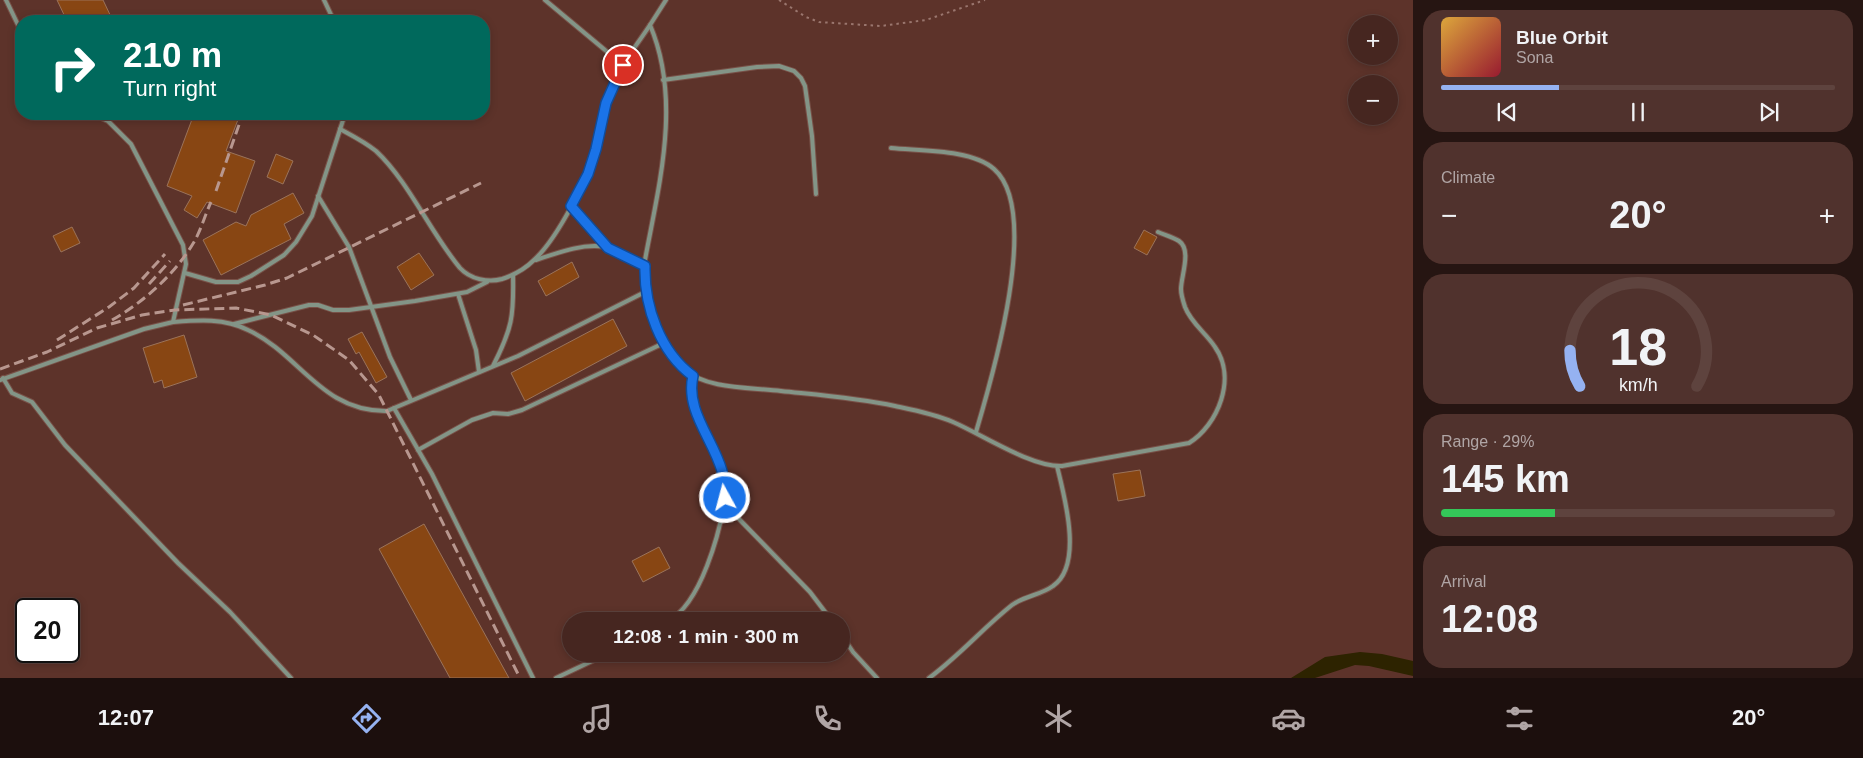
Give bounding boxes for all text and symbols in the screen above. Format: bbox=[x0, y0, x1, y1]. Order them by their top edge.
map controls bbox=[1348, 15, 1398, 125]
button: + bbox=[1348, 15, 1398, 65]
text: Blue Orbit bbox=[1516, 27, 1608, 48]
icon: right bbox=[40, 35, 105, 100]
text: 210 m bbox=[123, 35, 222, 74]
pin bbox=[602, 44, 644, 86]
text: Sona bbox=[1516, 49, 1553, 66]
icon: arrive bbox=[609, 51, 637, 79]
button: − bbox=[1348, 75, 1398, 125]
text: Turn right bbox=[123, 76, 216, 101]
icon: previous bbox=[1493, 98, 1521, 126]
icon: pause bbox=[1624, 98, 1652, 126]
icon: next bbox=[1755, 98, 1783, 126]
text: Climate bbox=[1441, 169, 1495, 186]
text: 20° bbox=[1609, 194, 1667, 236]
text: − bbox=[1441, 200, 1457, 231]
text: + bbox=[1819, 200, 1835, 231]
text: 18 bbox=[1609, 318, 1667, 376]
text: km/h bbox=[1619, 375, 1657, 395]
text: Range · 29% bbox=[1441, 433, 1534, 450]
text: 145 km bbox=[1441, 458, 1570, 500]
position arrow bbox=[698, 471, 750, 523]
text: Arrival bbox=[1441, 573, 1486, 590]
speed limit sign: 20 bbox=[15, 598, 80, 663]
text: 12:08 bbox=[1441, 598, 1538, 640]
text: 12:08 · 1 min · 300 m bbox=[613, 626, 799, 647]
icon: directions bbox=[349, 701, 384, 736]
icon: music bbox=[580, 701, 615, 736]
icon: phone bbox=[810, 701, 845, 736]
icon: climate bbox=[1041, 701, 1076, 736]
icon: car bbox=[1271, 701, 1306, 736]
icon: filters bbox=[1502, 701, 1537, 736]
text: 12:07 bbox=[98, 705, 154, 730]
text: 20° bbox=[1732, 705, 1765, 730]

